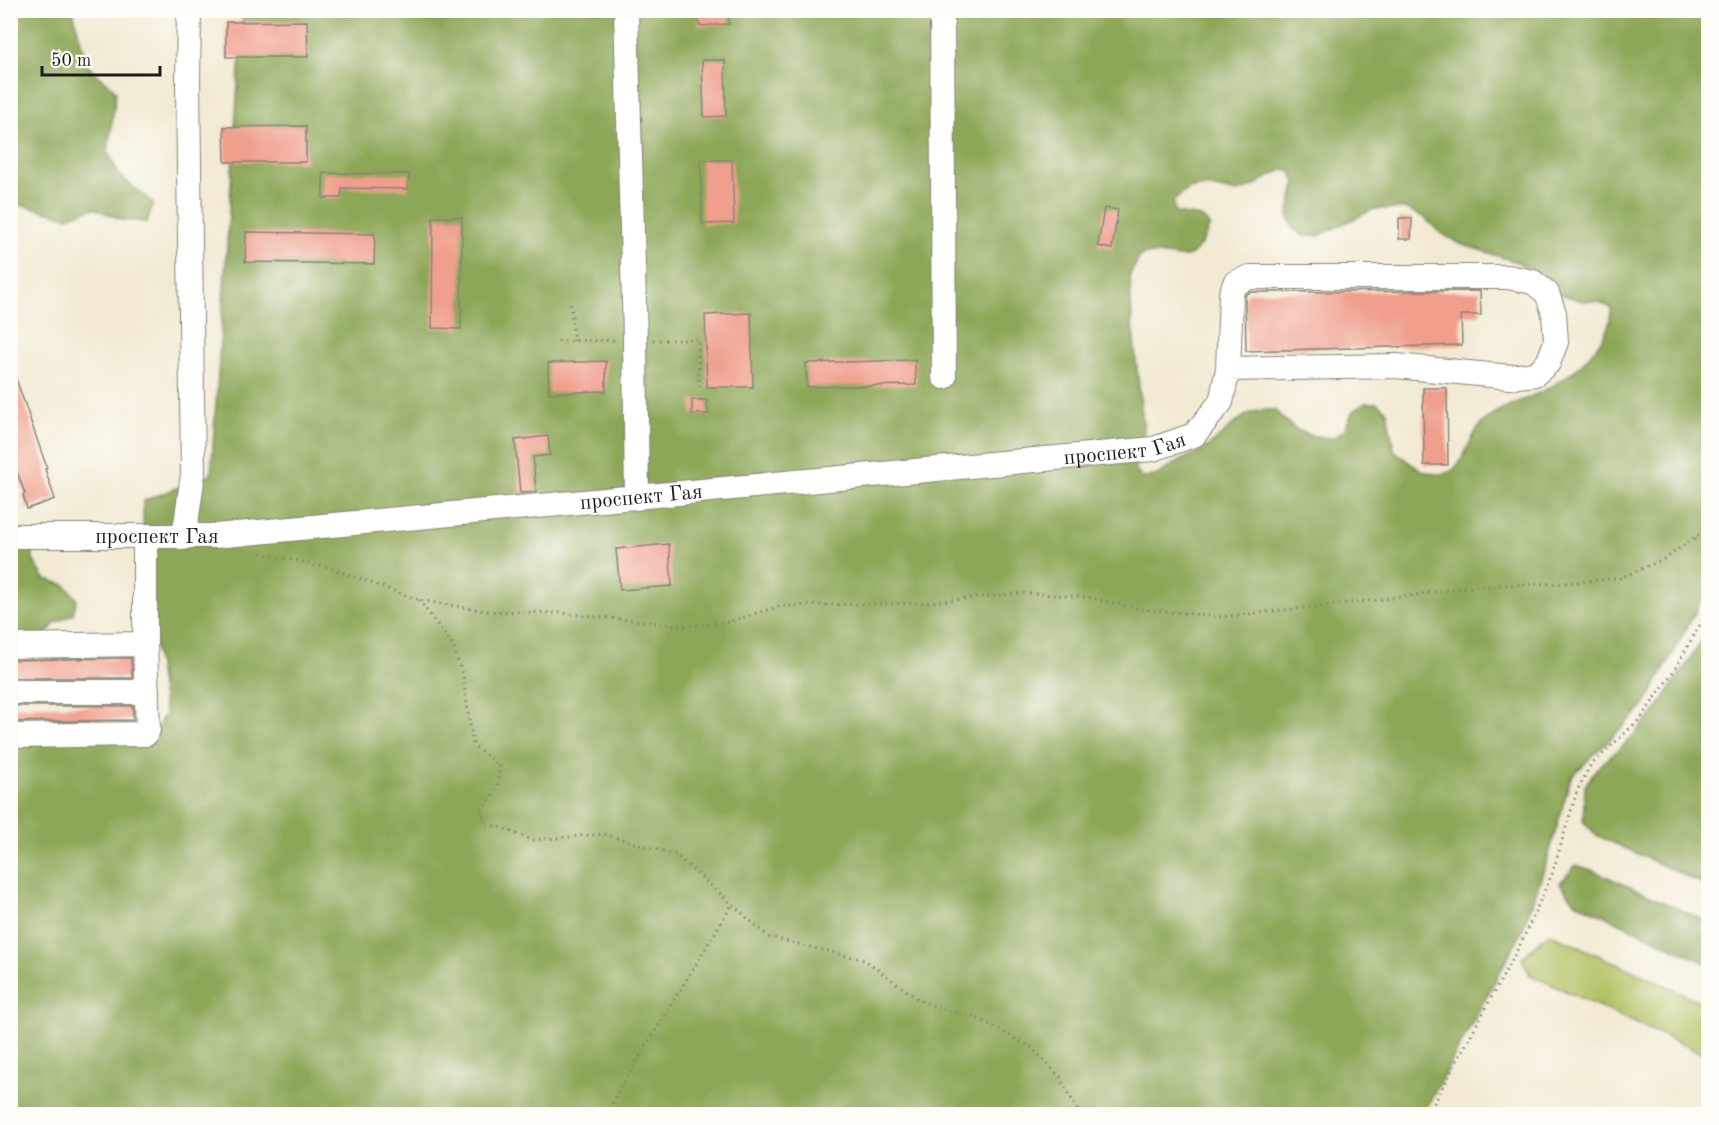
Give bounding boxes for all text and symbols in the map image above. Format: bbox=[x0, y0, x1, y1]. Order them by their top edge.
scale bar bbox=[42, 39, 160, 77]
text: 50 m bbox=[51, 52, 91, 70]
street label: проспект Гая bbox=[1063, 430, 1189, 469]
street label: проспект Гая bbox=[579, 482, 704, 514]
street label: проспект Гая bbox=[95, 527, 219, 548]

